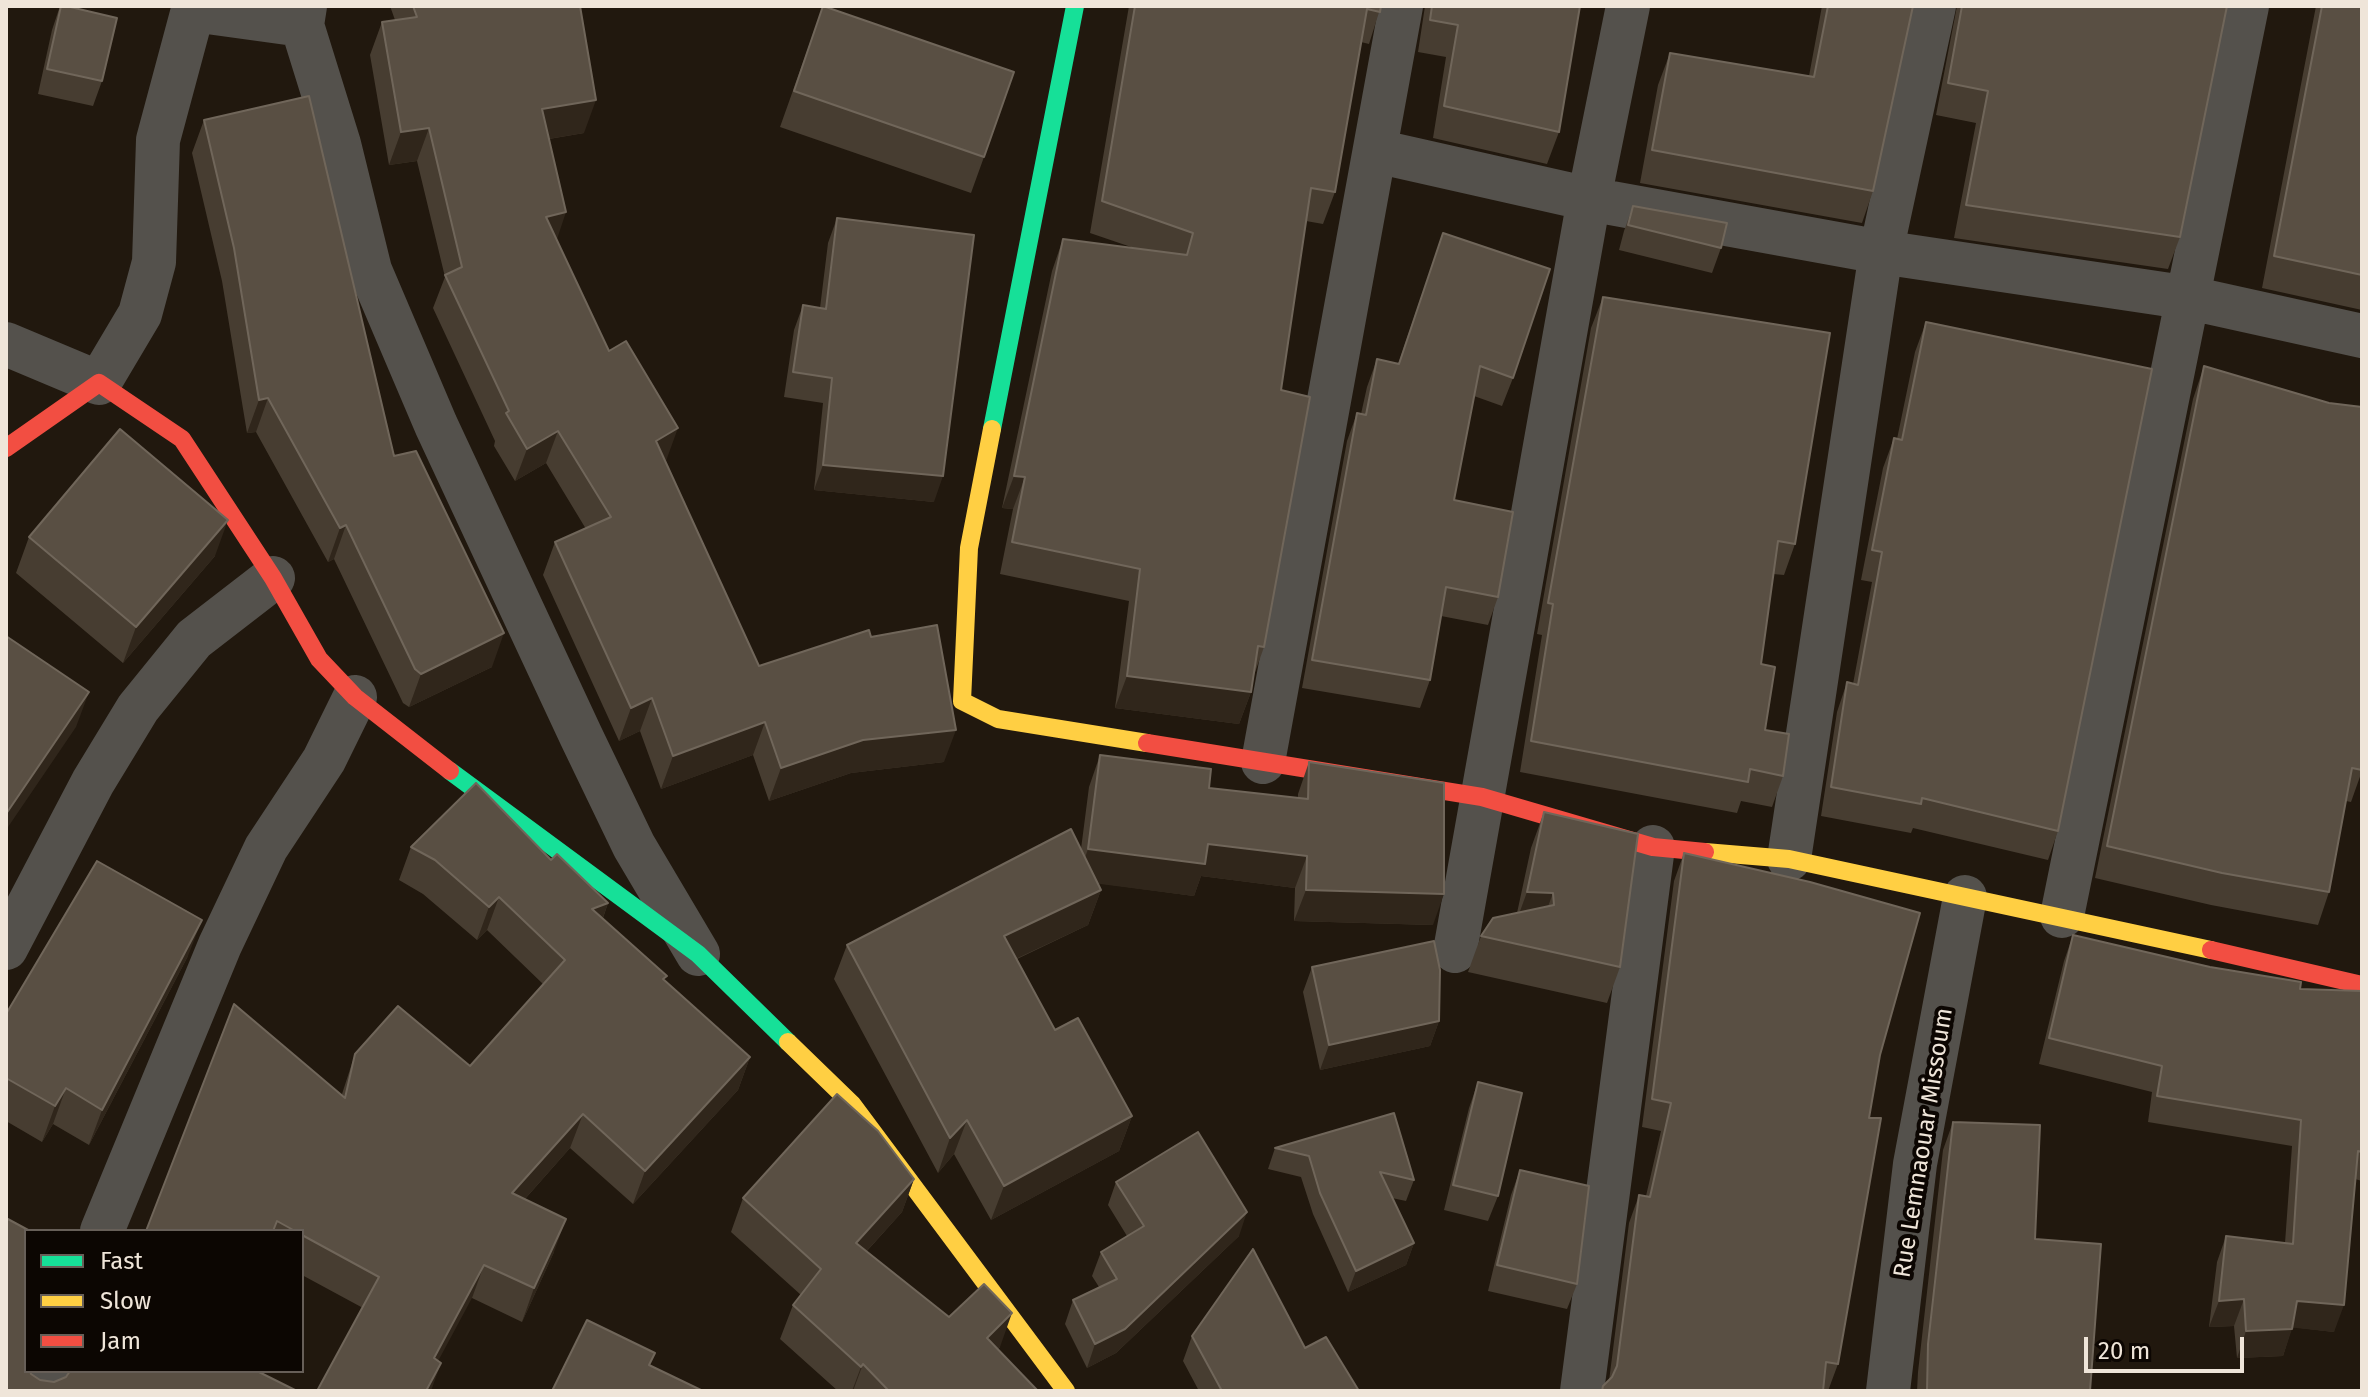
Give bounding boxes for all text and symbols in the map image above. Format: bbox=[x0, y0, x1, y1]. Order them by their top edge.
street label: Rue Lemnaouar Missoum bbox=[1888, 1006, 1960, 1280]
legend bbox=[24, 1229, 304, 1373]
text: Fast bbox=[100, 1247, 143, 1275]
text: Slow bbox=[100, 1287, 151, 1315]
scale bar bbox=[2088, 1321, 2248, 1371]
text: Jam bbox=[100, 1327, 141, 1355]
text: 20 m bbox=[2098, 1337, 2150, 1365]

